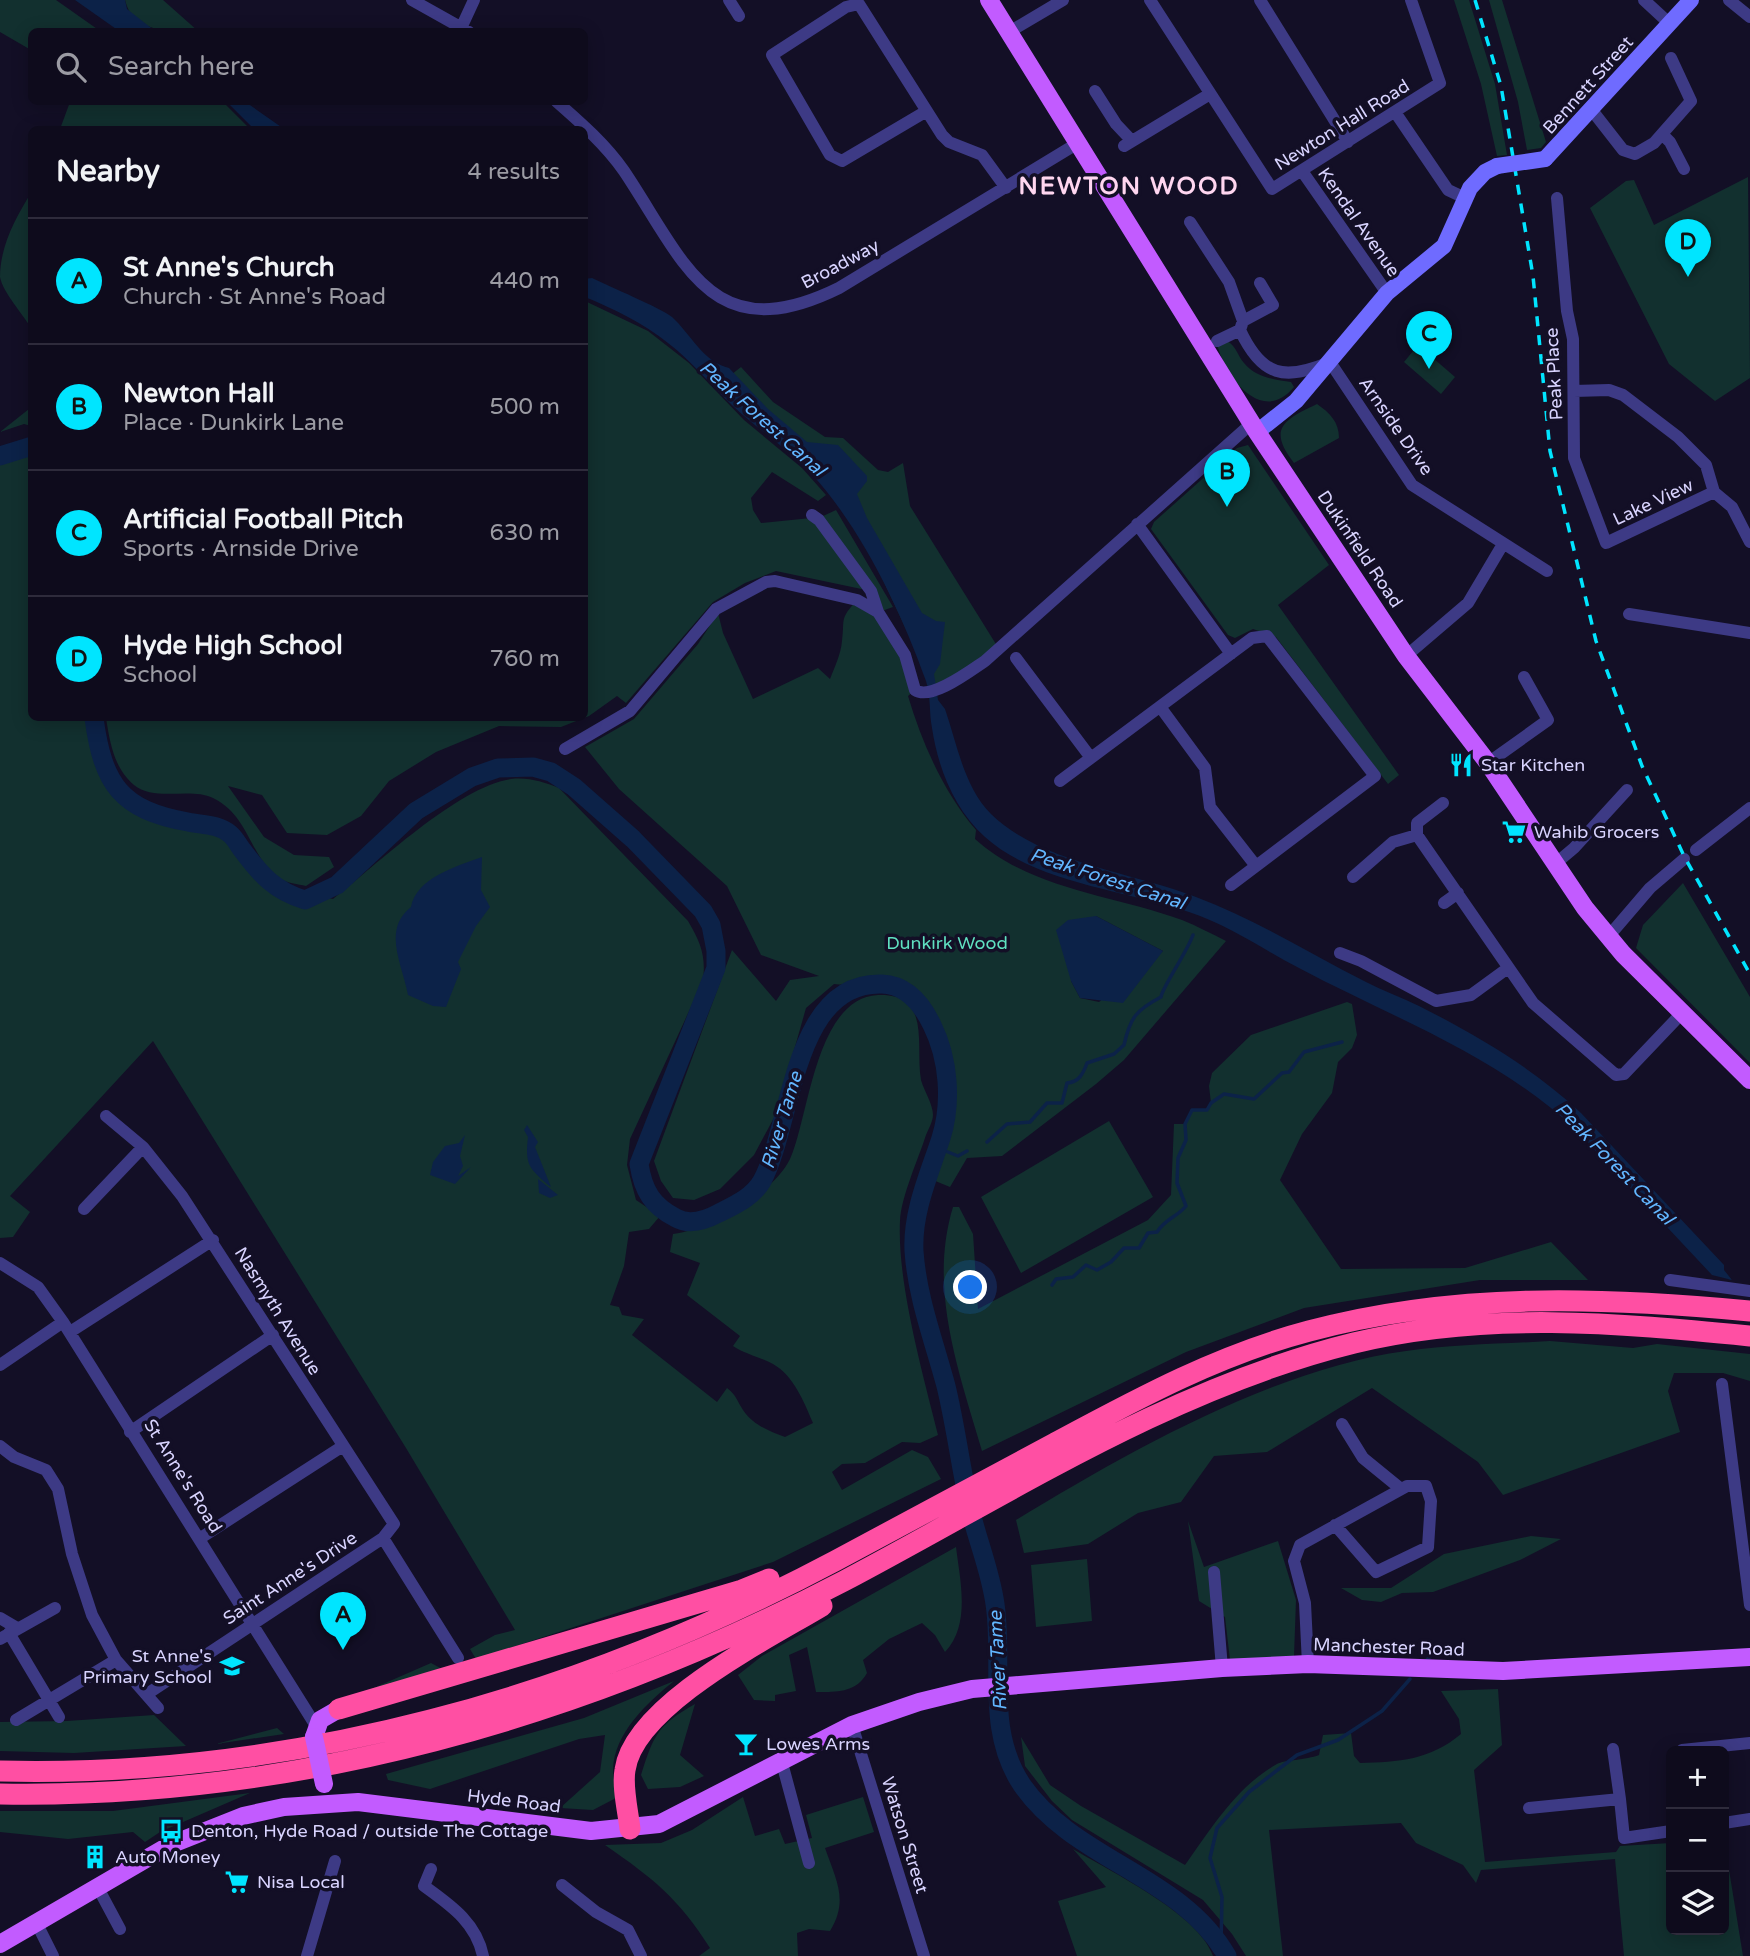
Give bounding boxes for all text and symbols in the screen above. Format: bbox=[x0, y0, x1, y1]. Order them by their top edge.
search box bbox=[28, 28, 588, 105]
street label: Bennett Street bbox=[1538, 31, 1638, 139]
icon: search bbox=[52, 48, 90, 86]
text: Search here bbox=[108, 51, 254, 82]
street label: Newton Hall Road bbox=[1271, 75, 1413, 175]
text: Nearby bbox=[56, 153, 160, 190]
text: 4 results bbox=[467, 158, 560, 186]
street label: Kendal Avenue bbox=[1313, 163, 1405, 281]
district label: NEWTON WOOD bbox=[1018, 172, 1240, 201]
pin: D bbox=[1665, 219, 1711, 277]
street label: Broadway bbox=[797, 234, 883, 294]
text: St Anne's Church bbox=[123, 252, 335, 283]
text: A bbox=[70, 267, 88, 295]
text: 440 m bbox=[490, 267, 560, 295]
text: Church · St Anne's Road bbox=[123, 283, 386, 311]
pin: C bbox=[1406, 311, 1452, 369]
street label: Peak Place bbox=[1541, 327, 1567, 421]
water label: Peak Forest Canal bbox=[695, 357, 831, 482]
street label: Arnside Drive bbox=[1354, 373, 1438, 479]
text: Newton Hall bbox=[123, 378, 275, 409]
text: B bbox=[71, 393, 87, 421]
text: 500 m bbox=[490, 393, 560, 421]
text: Place · Dunkirk Lane bbox=[123, 409, 344, 437]
pin: B bbox=[1204, 449, 1250, 507]
street label: Lake View bbox=[1609, 474, 1697, 530]
street label: Dukinfield Road bbox=[1313, 486, 1407, 612]
text: Artificial Football Pitch bbox=[123, 504, 403, 535]
text: C bbox=[71, 519, 87, 547]
text: 630 m bbox=[490, 519, 560, 547]
text: Sports · Arnside Drive bbox=[123, 535, 359, 563]
text: Hyde High School bbox=[123, 630, 343, 661]
text: D bbox=[70, 645, 88, 673]
text: 760 m bbox=[490, 645, 560, 673]
text: School bbox=[123, 661, 197, 689]
restaurant icon: Star Kitchen bbox=[1447, 751, 1475, 779]
place label: Star Kitchen bbox=[1481, 754, 1585, 776]
supermarket icon: Wahib Grocers bbox=[1500, 818, 1528, 846]
place label: Wahib Grocers bbox=[1534, 821, 1660, 843]
water label: Peak Forest Canal bbox=[1028, 844, 1190, 915]
park label: Dunkirk Wood bbox=[886, 932, 1008, 954]
water label: River Tame bbox=[757, 1068, 807, 1171]
water label: Peak Forest Canal bbox=[1550, 1098, 1680, 1231]
street label: Nasmyth Avenue bbox=[230, 1243, 326, 1379]
your location bbox=[953, 1270, 987, 1304]
street label: St Anne's Road bbox=[139, 1415, 227, 1537]
street label: Saint Anne's Drive bbox=[219, 1527, 361, 1629]
pin: A bbox=[320, 1592, 366, 1650]
water label: River Tame bbox=[984, 1609, 1012, 1712]
street label: Manchester Road bbox=[1313, 1633, 1465, 1661]
place label: St Anne's Primary School bbox=[83, 1645, 212, 1688]
school or university icon: St Anne's Primary School bbox=[218, 1652, 246, 1680]
bar icon: Lowes Arms bbox=[732, 1730, 760, 1758]
place label: Lowes Arms bbox=[766, 1733, 870, 1755]
map controls bbox=[1666, 1746, 1729, 1935]
button: + bbox=[1666, 1746, 1729, 1809]
street label: Watson Street bbox=[877, 1774, 933, 1896]
street label: Hyde Road bbox=[466, 1784, 562, 1818]
button: − bbox=[1666, 1809, 1729, 1872]
bus stop icon: Denton, Hyde Road / outside The Cottage bbox=[157, 1817, 185, 1845]
place label: Denton, Hyde Road / outside The Cottage bbox=[191, 1820, 548, 1842]
building icon: Auto Money bbox=[81, 1843, 109, 1871]
place label: Auto Money bbox=[115, 1846, 221, 1868]
supermarket icon: Nisa Local bbox=[223, 1868, 251, 1896]
place label: Nisa Local bbox=[257, 1871, 345, 1893]
button: layers bbox=[1666, 1872, 1729, 1935]

